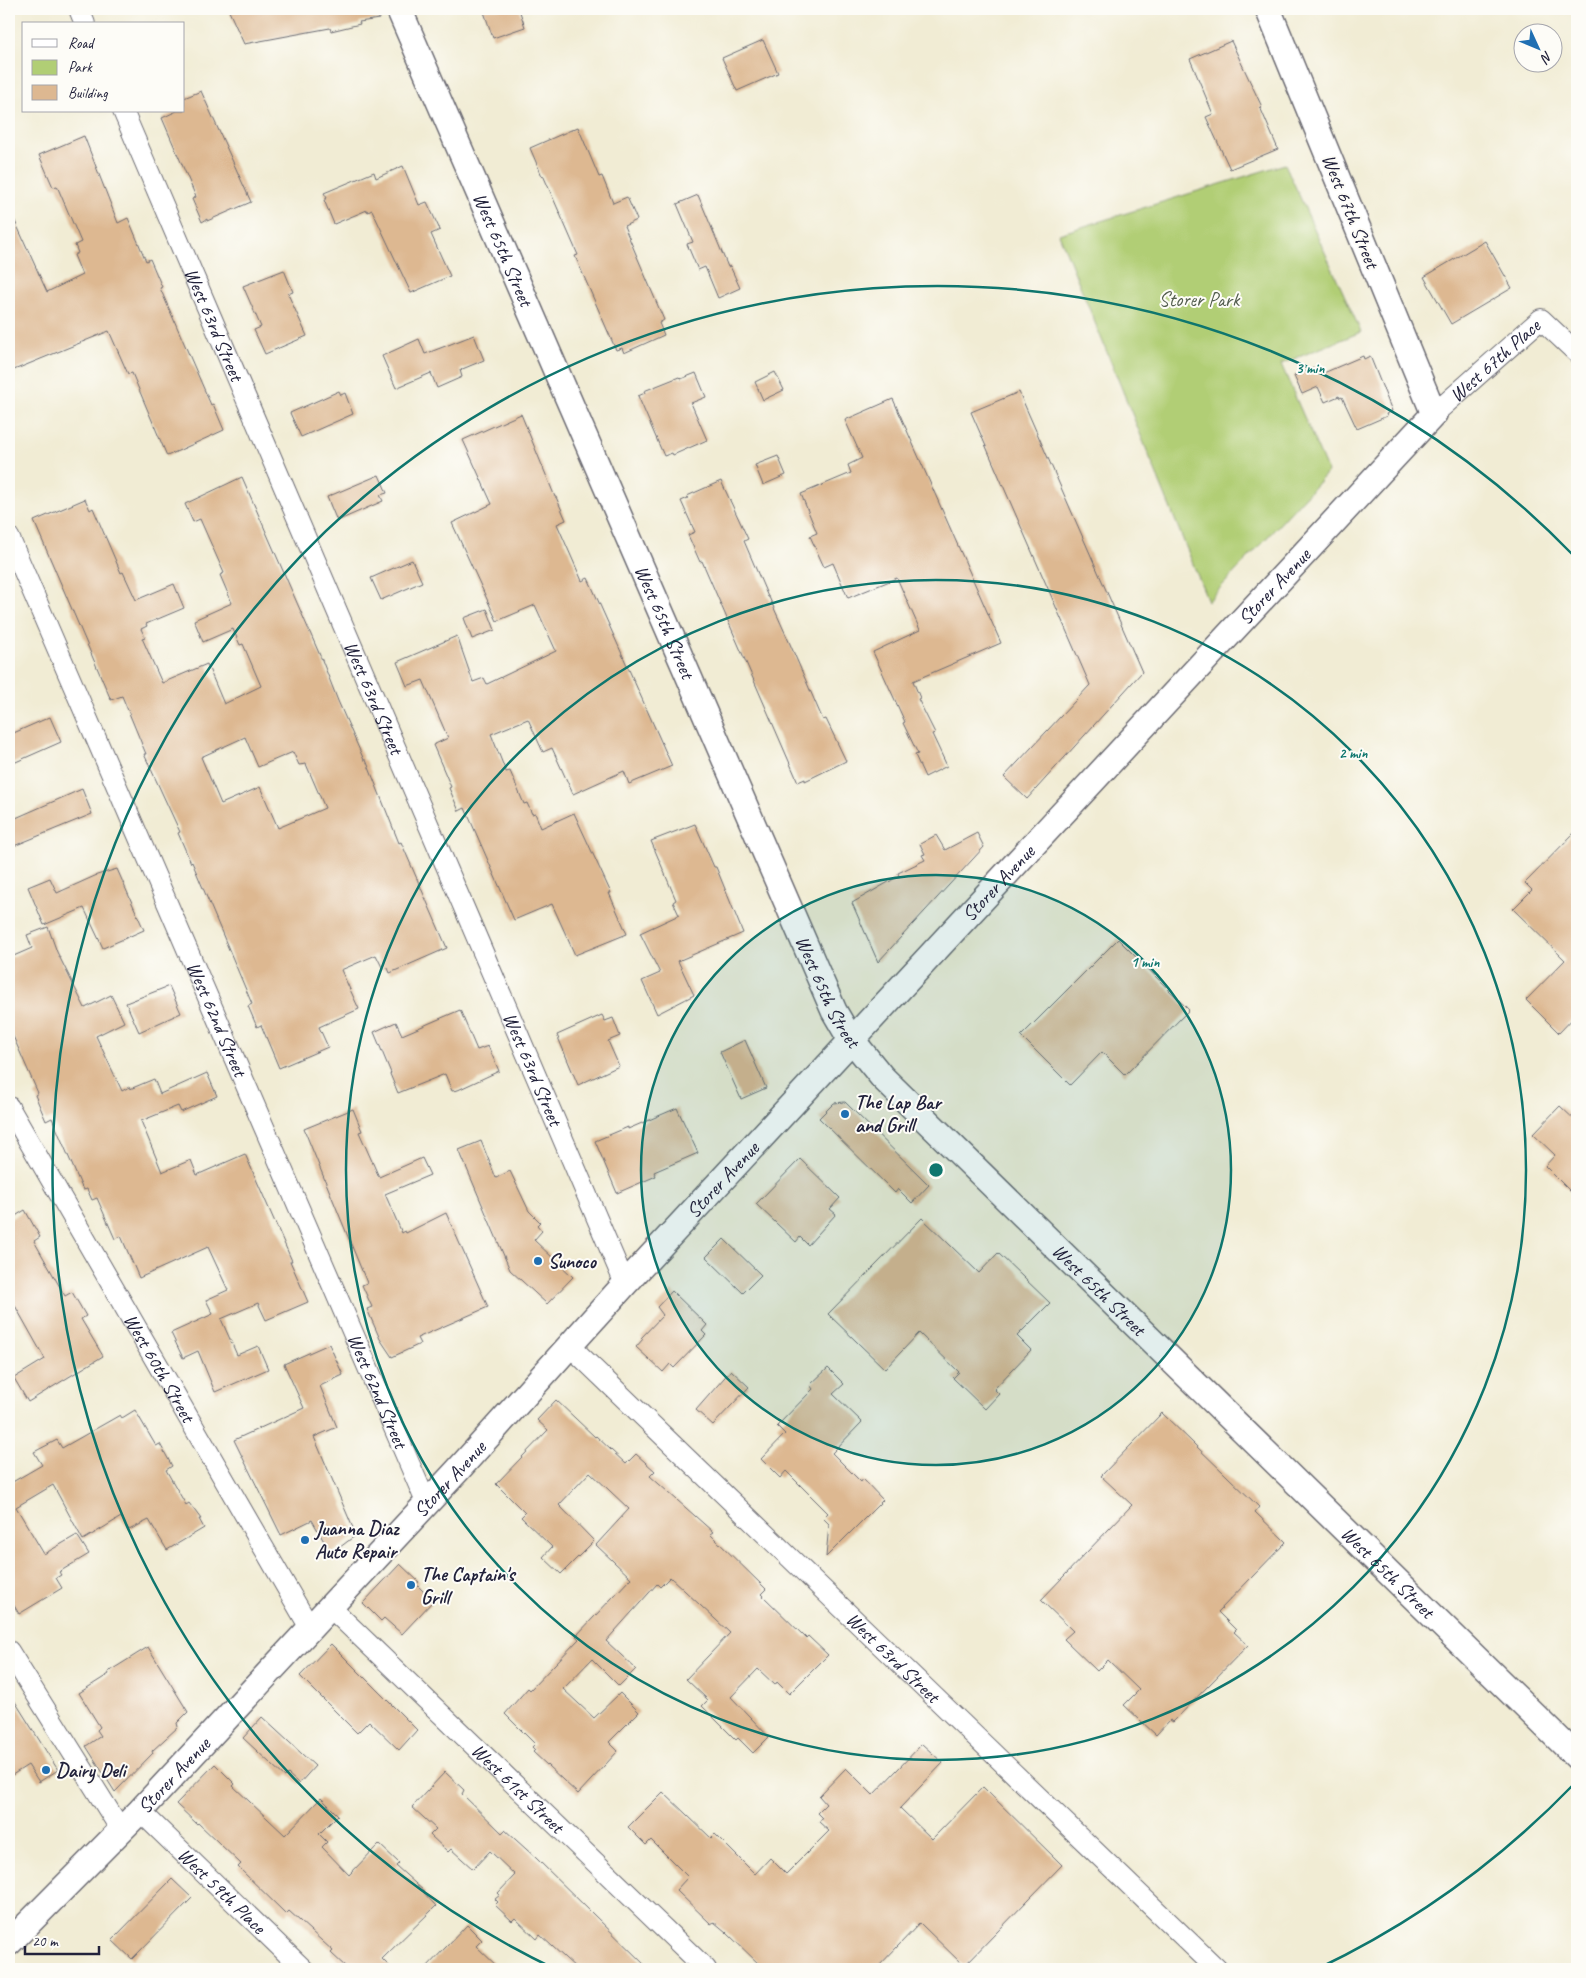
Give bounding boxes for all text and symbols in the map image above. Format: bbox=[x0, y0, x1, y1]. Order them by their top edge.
legend bbox=[22, 22, 185, 112]
north arrow bbox=[1514, 22, 1564, 72]
text: Road bbox=[68, 34, 95, 53]
text: N bbox=[1536, 48, 1556, 67]
text: Park bbox=[68, 58, 93, 77]
text: Building bbox=[68, 84, 108, 103]
street label: West 67th Street bbox=[1316, 150, 1386, 274]
street label: West 65th Street bbox=[467, 189, 539, 312]
street label: West 63rd Street bbox=[179, 264, 250, 387]
park label: Storer Park bbox=[1159, 287, 1241, 312]
street label: West 67th Place bbox=[1444, 313, 1547, 407]
text: 3 min bbox=[1296, 359, 1325, 378]
street label: Storer Avenue bbox=[1233, 542, 1317, 630]
street label: West 65th Street bbox=[629, 561, 701, 685]
street label: West 63rd Street bbox=[338, 637, 410, 760]
text: 2 min bbox=[1339, 744, 1368, 763]
street label: Storer Avenue bbox=[957, 839, 1041, 927]
street label: West 65th Street bbox=[790, 932, 867, 1055]
text: 1 min bbox=[1131, 953, 1160, 972]
street label: West 62nd Street bbox=[181, 958, 253, 1082]
street label: West 63rd Street bbox=[497, 1009, 569, 1132]
place label: The Lap Bar and Grill bbox=[855, 1090, 943, 1138]
marker: The Lap Bar and Grill bbox=[839, 1108, 851, 1120]
street label: Storer Avenue bbox=[681, 1135, 765, 1223]
centre of rings bbox=[927, 1161, 945, 1179]
street label: West 65th Street bbox=[1047, 1239, 1153, 1343]
place label: Sunoco bbox=[548, 1249, 598, 1274]
marker: Sunoco bbox=[532, 1255, 544, 1267]
street label: West 60th Street bbox=[118, 1309, 201, 1429]
street label: West 62nd Street bbox=[342, 1330, 414, 1454]
street label: Storer Avenue bbox=[408, 1434, 492, 1523]
place label: Juanna Diaz Auto Repair bbox=[313, 1516, 400, 1564]
street label: West 65th Street bbox=[1336, 1521, 1441, 1625]
marker: Juanna Diaz Auto Repair bbox=[299, 1534, 311, 1546]
place label: The Captain's Grill bbox=[421, 1562, 517, 1610]
marker: The Captain's Grill bbox=[405, 1579, 417, 1591]
street label: West 63rd Street bbox=[841, 1607, 947, 1710]
street label: Storer Avenue bbox=[132, 1731, 217, 1819]
street label: West 61st Street bbox=[466, 1738, 571, 1840]
place label: Dairy Deli bbox=[56, 1758, 128, 1784]
marker: Dairy Deli bbox=[40, 1764, 52, 1776]
street label: West 59th Place bbox=[172, 1842, 272, 1940]
scale bar bbox=[25, 1923, 99, 1955]
text: 20 m bbox=[32, 1932, 59, 1951]

